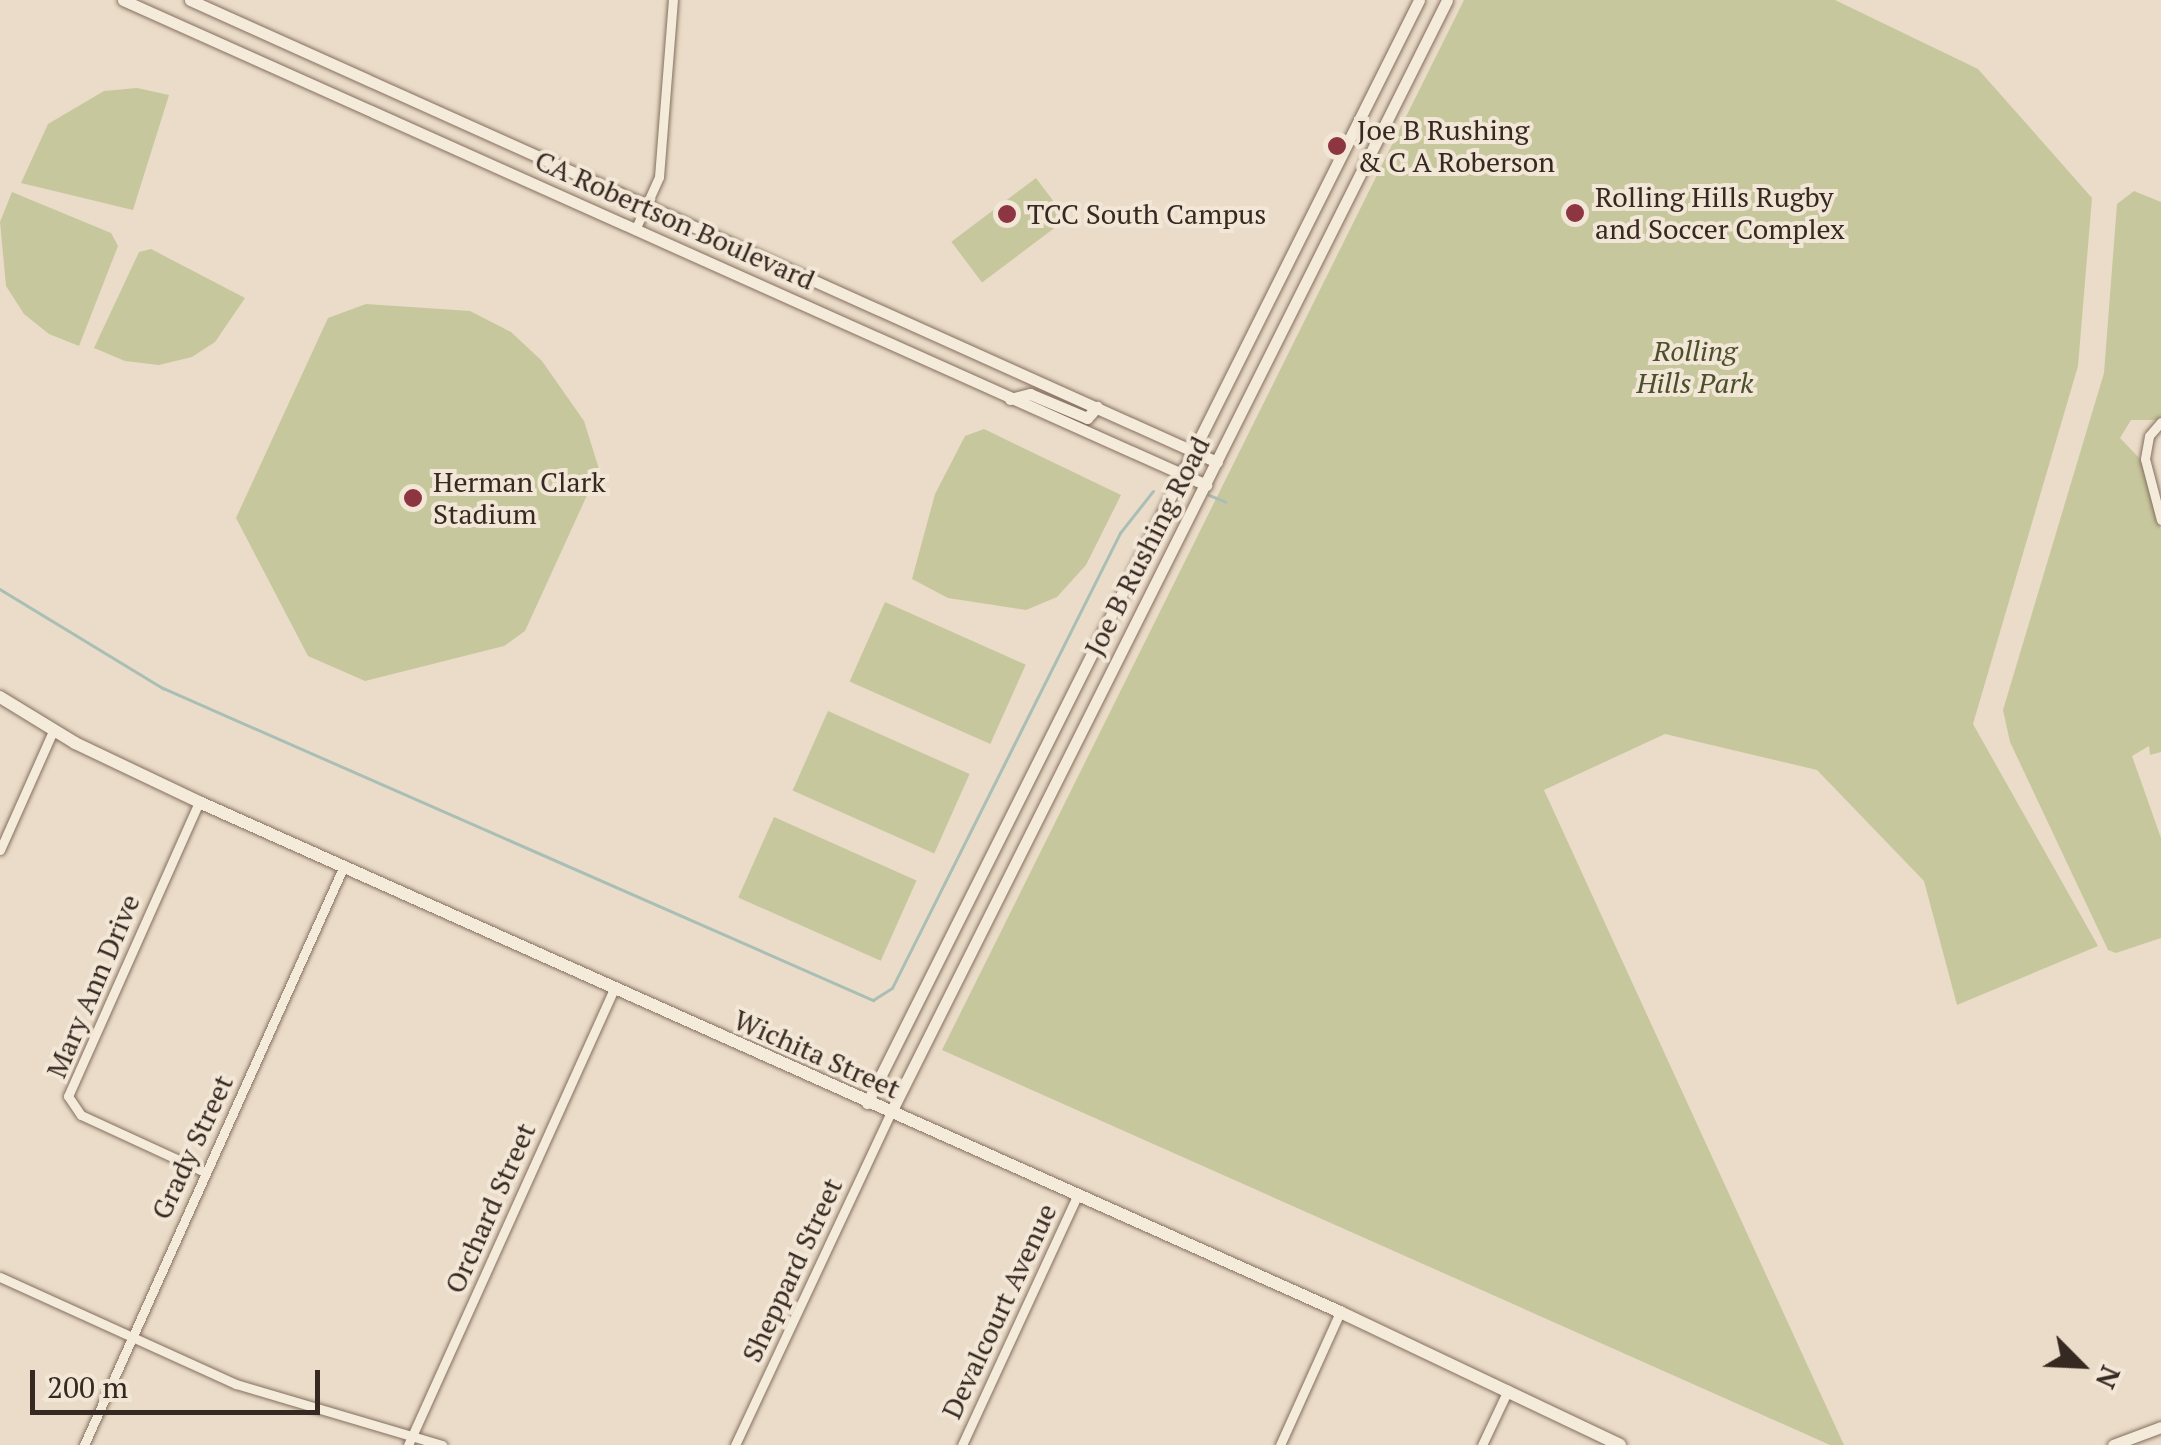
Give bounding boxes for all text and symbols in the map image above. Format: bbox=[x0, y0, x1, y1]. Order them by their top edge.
place label: Joe B Rushing & C A Roberson bbox=[1357, 113, 1556, 179]
marker: Joe B Rushing & C A Roberson bbox=[1326, 135, 1348, 157]
street label: CA Robertson Boulevard bbox=[530, 143, 820, 297]
place label: Rolling Hills Rugby and Soccer Complex bbox=[1595, 180, 1845, 246]
place label: TCC South Campus bbox=[1027, 197, 1266, 231]
marker: Rolling Hills Rugby and Soccer Complex bbox=[1564, 202, 1586, 224]
marker: TCC South Campus bbox=[996, 203, 1018, 225]
park label: Rolling Hills Park bbox=[1636, 334, 1754, 400]
street label: Joe B Rushing Road bbox=[1077, 431, 1217, 661]
place label: Herman Clark Stadium bbox=[433, 465, 606, 531]
marker: Herman Clark Stadium bbox=[402, 487, 424, 509]
street label: Mary Ann Drive bbox=[39, 889, 147, 1083]
street label: Wichita Street bbox=[729, 1002, 905, 1106]
street label: Grady Street bbox=[144, 1070, 240, 1224]
street label: Orchard Street bbox=[437, 1118, 543, 1298]
street label: Sheppard Street bbox=[735, 1173, 849, 1367]
street label: Devalcourt Avenue bbox=[934, 1198, 1064, 1424]
north arrow bbox=[2031, 1315, 2131, 1415]
scale bar bbox=[35, 1350, 325, 1412]
text: N bbox=[2088, 1360, 2130, 1395]
text: 200 m bbox=[47, 1367, 128, 1407]

